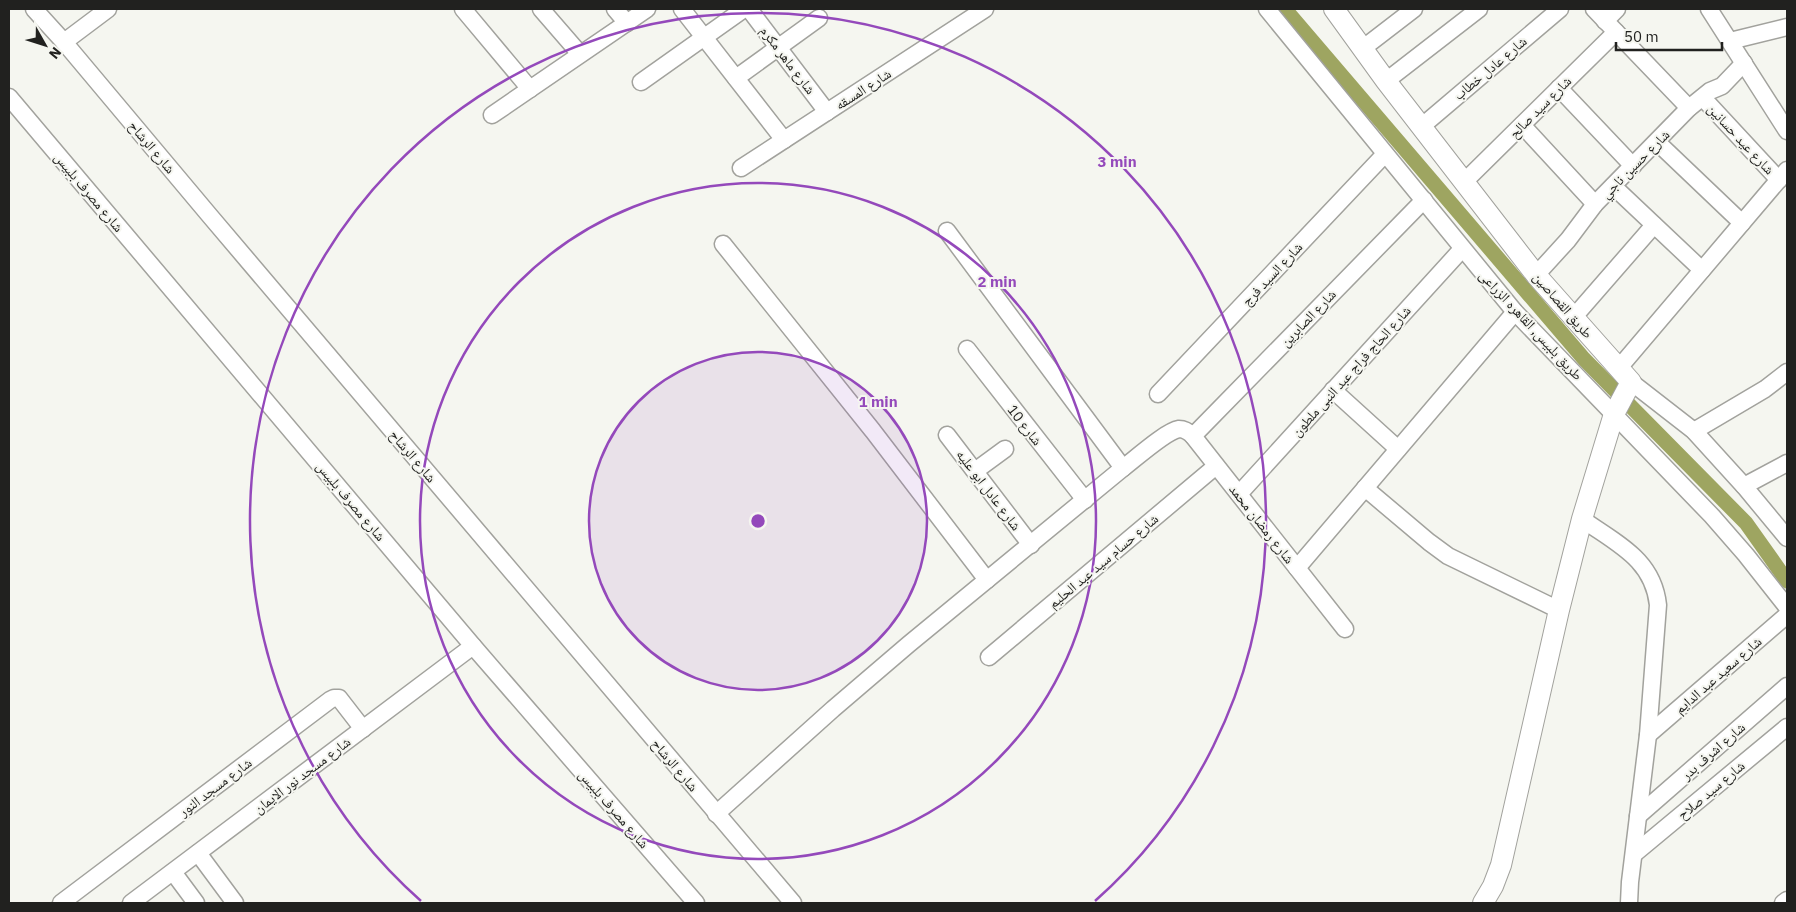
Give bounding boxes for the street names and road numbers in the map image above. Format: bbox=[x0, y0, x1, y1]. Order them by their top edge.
street label: شارع ماهر مكرم bbox=[756, 22, 820, 98]
street label: شارع عادل خطاب bbox=[1450, 32, 1531, 105]
street label: شارع المسقه bbox=[832, 64, 895, 115]
street label: شارع سيد صالح bbox=[1505, 72, 1576, 143]
street label: شارع عيد حسانين bbox=[1703, 100, 1779, 179]
street label: شارع الرشاح bbox=[124, 117, 179, 178]
street label: شارع حسين ناجي bbox=[1597, 126, 1675, 204]
street label: شارع مصرف بلبيس bbox=[50, 148, 128, 236]
street label: شارع السيد فرج bbox=[1238, 238, 1307, 310]
street label: طريق بلبيس, القاهره الزراعى bbox=[1475, 266, 1587, 385]
street label: طريق القصاصين bbox=[1528, 268, 1597, 343]
street label: شارع الصابرين bbox=[1276, 285, 1341, 351]
street label: شارع الحاج فراج عبد النبى ملطون bbox=[1287, 302, 1415, 441]
street label: شارع 10 bbox=[1003, 401, 1046, 450]
street label: شارع الرشاح bbox=[385, 426, 440, 487]
street label: شارع عادل ابو عليه bbox=[952, 446, 1025, 535]
street label: شارع مصرف بلبيس bbox=[312, 457, 390, 545]
street label: شارع رمضان محمد bbox=[1225, 481, 1299, 568]
street label: شارع حسام سيد عبد الحليم bbox=[1044, 510, 1163, 613]
street label: شارع سعيد عبد الدايم bbox=[1671, 632, 1766, 718]
street label: شارع اشرف بدر bbox=[1676, 718, 1749, 785]
street label: شارع مسجد نور الايمان bbox=[250, 733, 355, 818]
street label: شارع الرشاح bbox=[647, 735, 702, 796]
street label: شارع مسجد النور bbox=[174, 754, 256, 822]
street label: شارع سيد صلاح bbox=[1674, 757, 1749, 824]
street label: شارع مصرف بلبيس bbox=[574, 766, 653, 853]

